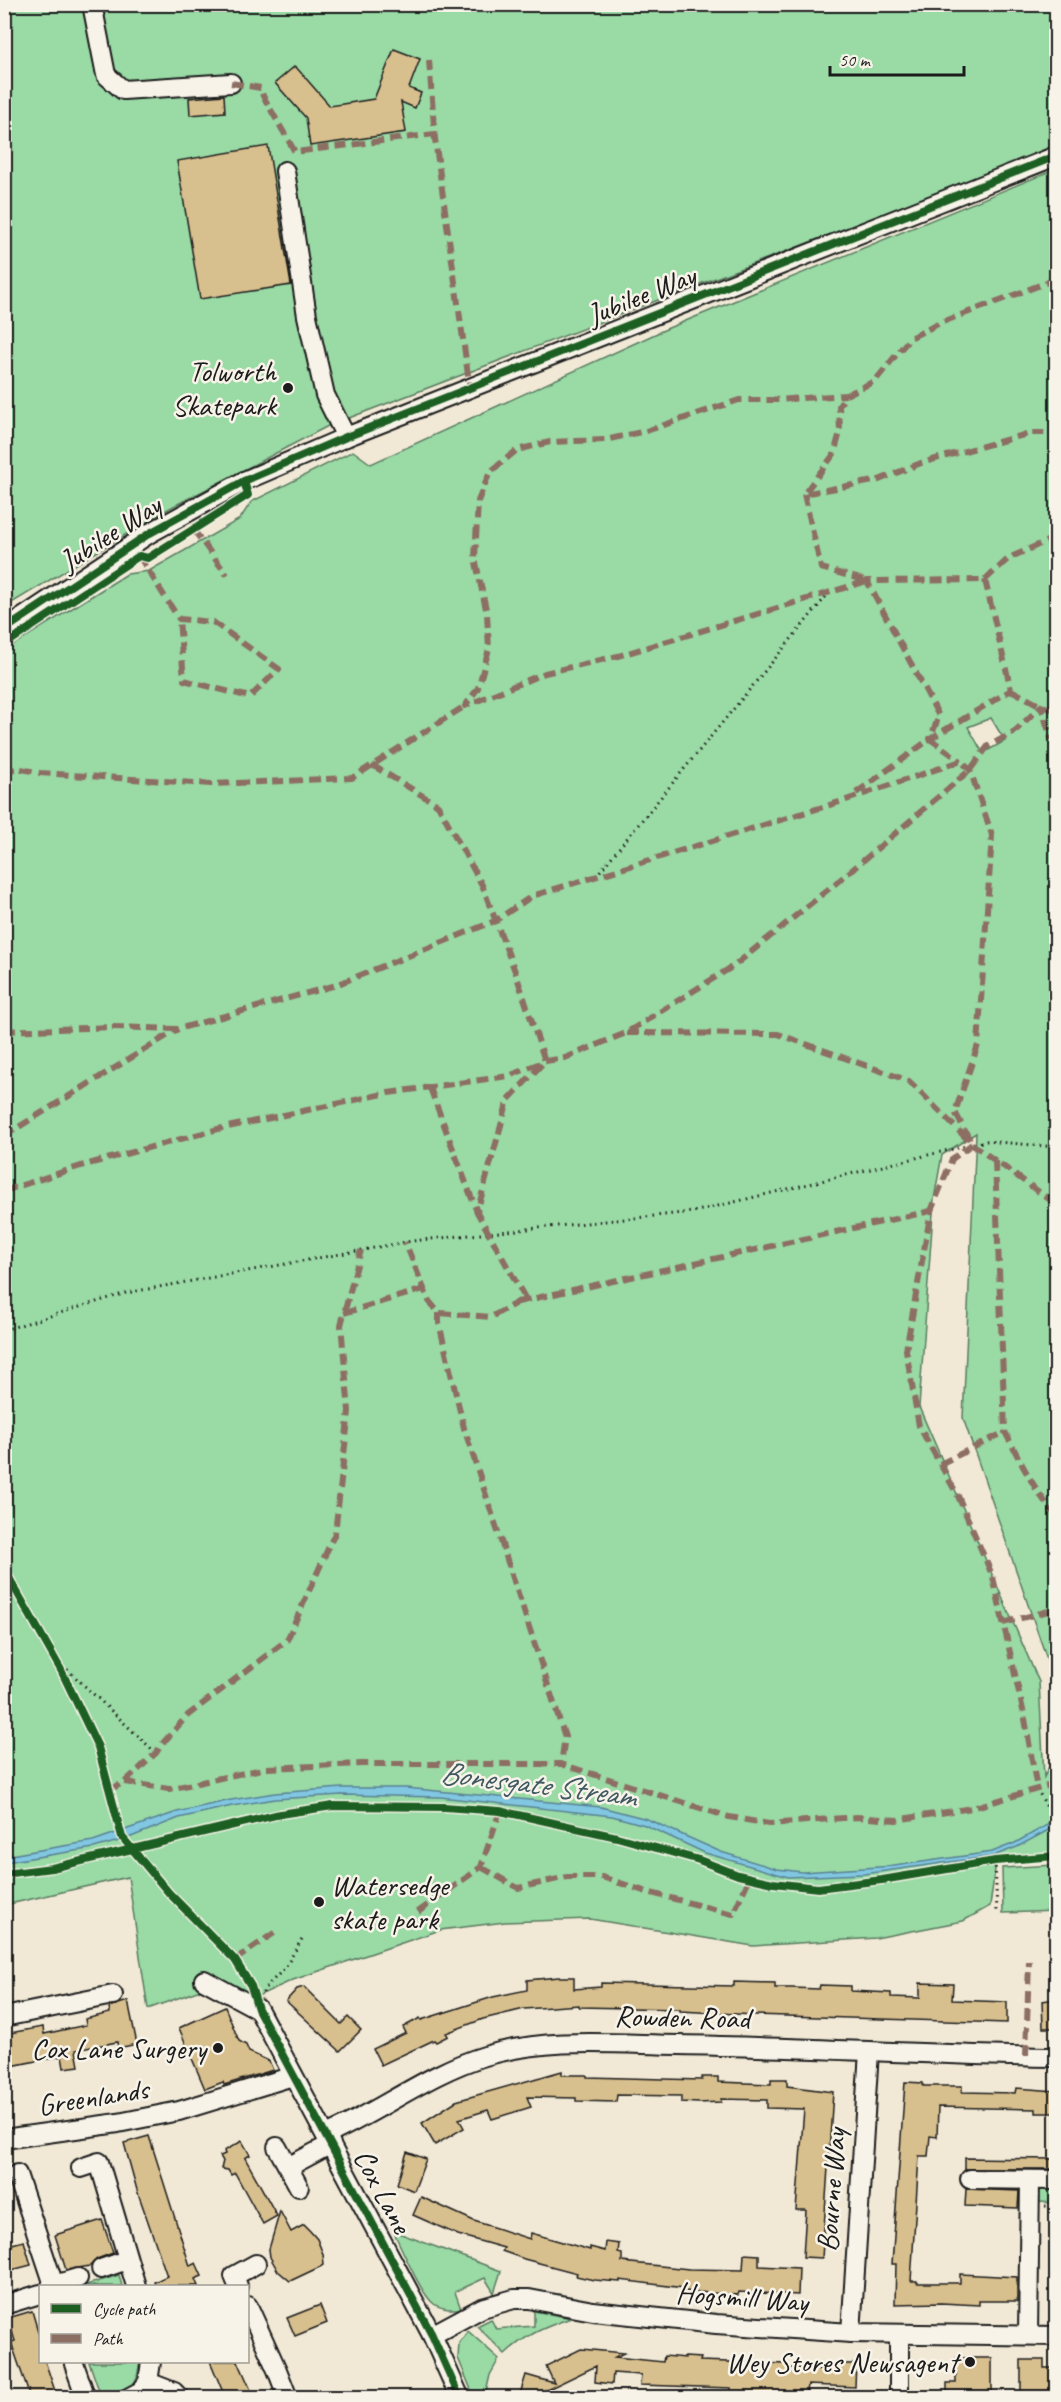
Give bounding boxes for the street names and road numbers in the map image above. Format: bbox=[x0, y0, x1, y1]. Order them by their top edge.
street label: Jubilee Way bbox=[579, 255, 703, 335]
street label: Jubilee Way bbox=[50, 485, 170, 581]
street label: Rowden Road bbox=[614, 1997, 754, 2037]
street label: Greenlands bbox=[35, 2069, 154, 2124]
street label: Bourne Way bbox=[808, 2124, 854, 2253]
street label: Cox Lane bbox=[345, 2142, 422, 2242]
street label: Hogsmill Way bbox=[675, 2273, 812, 2321]

